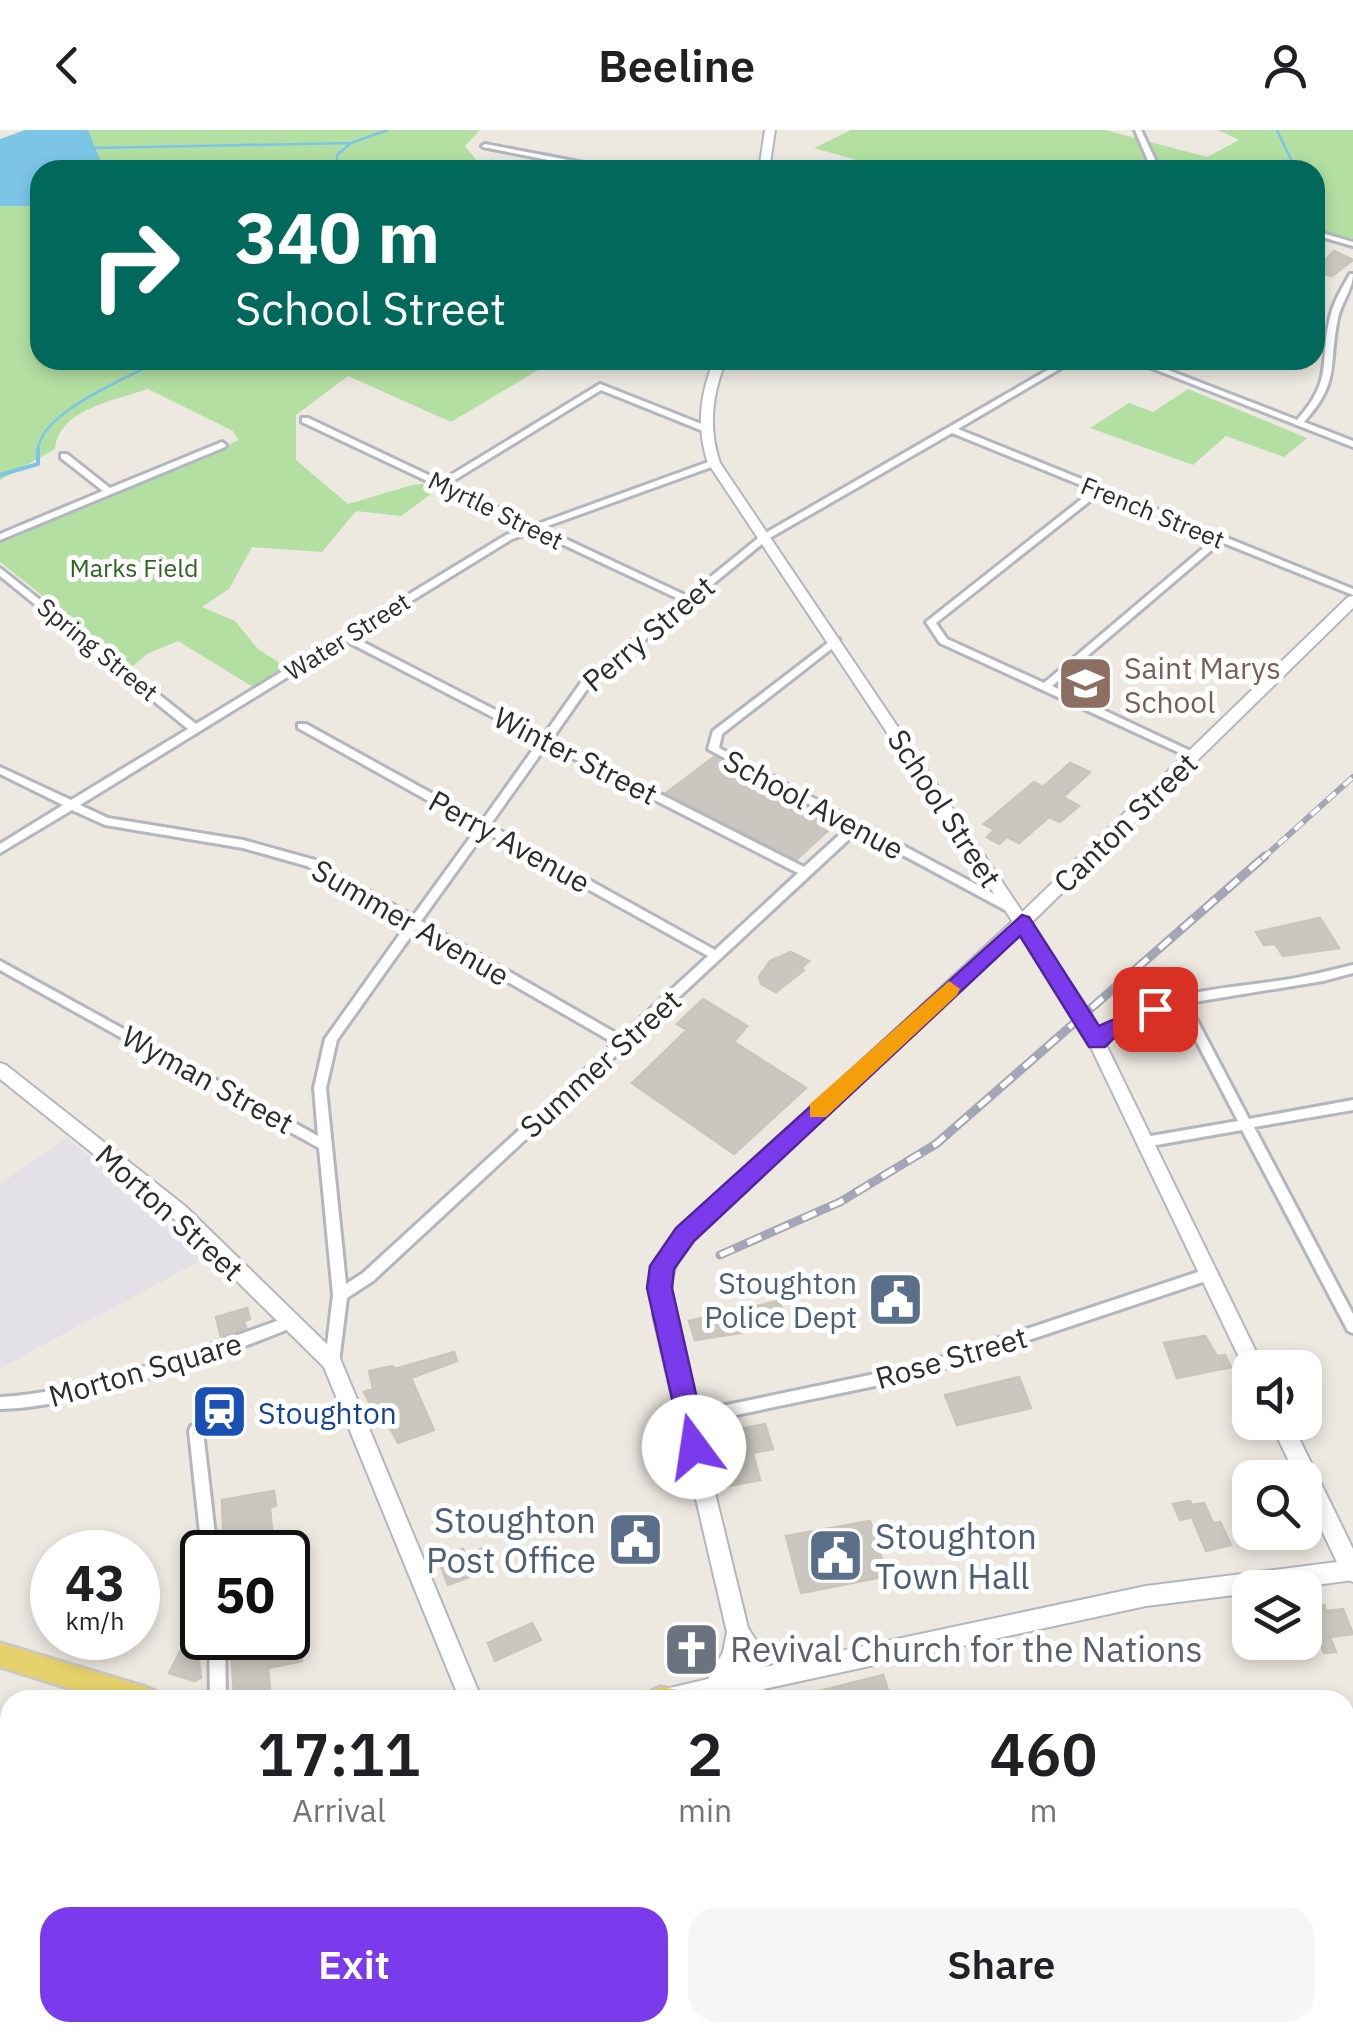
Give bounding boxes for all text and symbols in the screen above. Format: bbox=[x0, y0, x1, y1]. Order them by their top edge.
text: Beeline bbox=[598, 36, 755, 94]
icon: back bbox=[40, 38, 95, 93]
icon: person bbox=[1258, 38, 1313, 93]
text: 340 m bbox=[235, 191, 440, 282]
icon: right bbox=[70, 200, 200, 330]
text: School Street bbox=[235, 279, 506, 337]
street label: Myrtle Street bbox=[423, 463, 569, 557]
street label: French Street bbox=[1076, 468, 1230, 556]
park label: Marks Field bbox=[69, 551, 199, 584]
street label: Perry Street bbox=[574, 566, 722, 700]
street label: Water Street bbox=[278, 585, 416, 687]
street label: Spring Street bbox=[31, 590, 165, 708]
place label: Saint Marys School bbox=[1124, 648, 1281, 721]
school or university icon: Saint Marys School bbox=[1055, 654, 1115, 714]
street label: Winter Street bbox=[488, 697, 664, 813]
street label: School Street bbox=[879, 722, 1011, 894]
street label: School Avenue bbox=[717, 740, 911, 868]
street label: Canton Street bbox=[1045, 744, 1205, 900]
street label: Perry Avenue bbox=[422, 781, 598, 901]
street label: Summer Avenue bbox=[305, 850, 517, 994]
pin bbox=[1113, 967, 1198, 1052]
street label: Summer Street bbox=[511, 980, 689, 1146]
icon: arrive bbox=[1128, 982, 1183, 1037]
street label: Wyman Street bbox=[115, 1016, 301, 1142]
street label: Morton Street bbox=[88, 1135, 252, 1289]
place label: Stoughton Police Dept bbox=[704, 1263, 857, 1336]
public building icon: Stoughton Police Dept bbox=[866, 1269, 926, 1329]
street label: Rose Street bbox=[871, 1317, 1031, 1397]
street label: Morton Square bbox=[44, 1323, 246, 1415]
map controls bbox=[1232, 1350, 1322, 1660]
button: sound bbox=[1232, 1350, 1322, 1440]
station icon: Stoughton bbox=[189, 1382, 249, 1442]
place label: Stoughton bbox=[258, 1393, 397, 1432]
position arrow bbox=[642, 1395, 746, 1499]
button: search bbox=[1232, 1460, 1322, 1550]
place label: Stoughton Post Office bbox=[426, 1497, 596, 1583]
public building icon: Stoughton Post Office bbox=[605, 1510, 665, 1570]
place label: Stoughton Town Hall bbox=[875, 1513, 1037, 1599]
public building icon: Stoughton Town Hall bbox=[806, 1526, 866, 1586]
speed limit sign: 50 bbox=[180, 1530, 310, 1660]
text: 43 bbox=[65, 1550, 125, 1615]
button: layers bbox=[1232, 1570, 1322, 1660]
text: km/h bbox=[66, 1604, 124, 1637]
church icon: Revival Church for the Nations bbox=[661, 1619, 721, 1679]
place label: Revival Church for the Nations bbox=[730, 1626, 1203, 1672]
text: 17:11 bbox=[257, 1714, 421, 1793]
text: 2 bbox=[687, 1714, 723, 1793]
text: 460 bbox=[990, 1714, 1098, 1793]
text: Arrival bbox=[292, 1789, 386, 1831]
text: min bbox=[678, 1789, 732, 1831]
text: m bbox=[1030, 1789, 1058, 1831]
button: Exit bbox=[40, 1907, 668, 2022]
button: Share bbox=[688, 1907, 1315, 2022]

